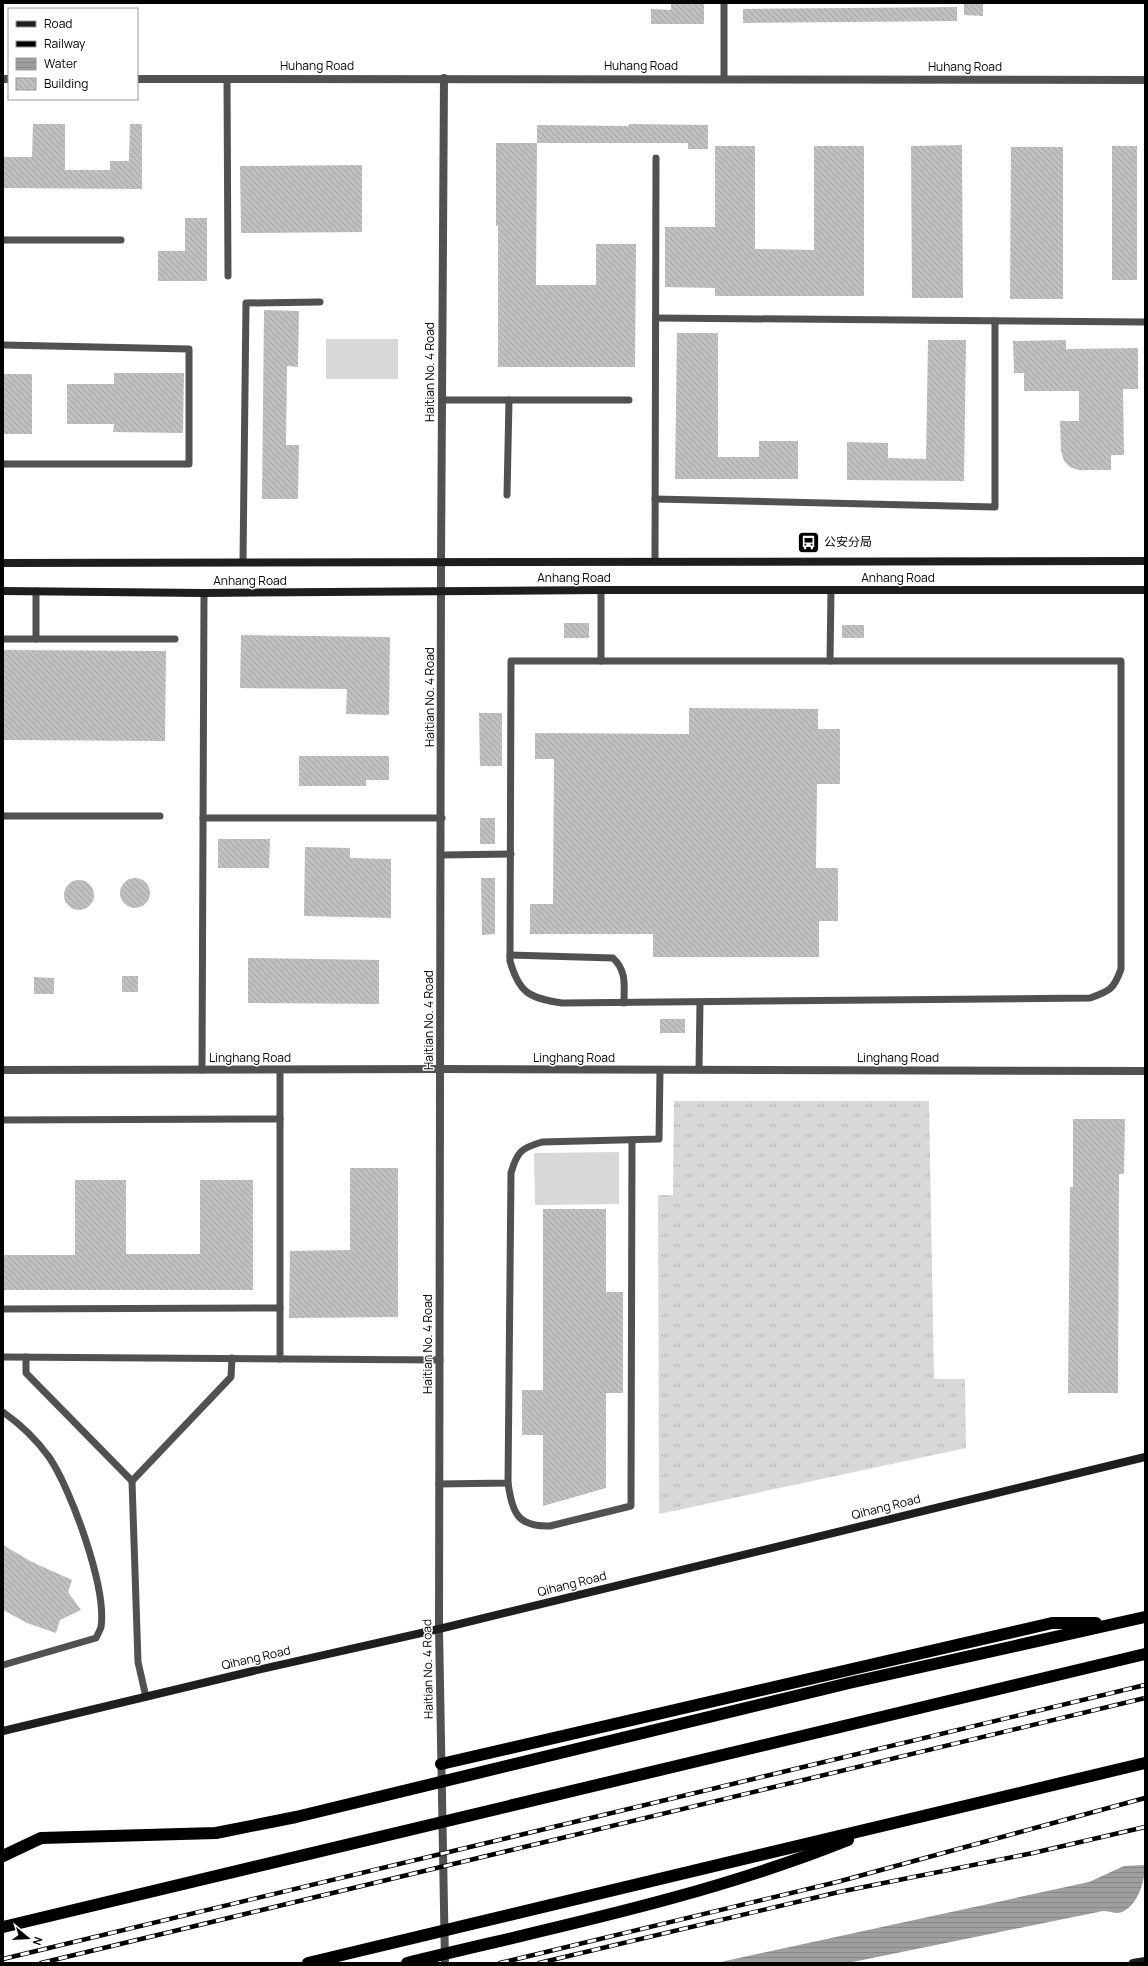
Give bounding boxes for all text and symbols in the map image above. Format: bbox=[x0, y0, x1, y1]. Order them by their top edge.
legend bbox=[8, 8, 138, 100]
text: Road bbox=[44, 15, 72, 32]
text: Railway bbox=[44, 35, 86, 52]
text: Water bbox=[44, 55, 78, 72]
street label: Huhang Road bbox=[280, 57, 354, 74]
street label: Huhang Road bbox=[604, 57, 678, 74]
street label: Huhang Road bbox=[928, 58, 1002, 75]
text: Building bbox=[44, 75, 88, 92]
street label: Haitian No. 4 Road bbox=[421, 322, 438, 422]
bus stop icon: 公安分局 bbox=[796, 529, 822, 555]
place label: 公安分局 bbox=[824, 533, 872, 550]
street label: Anhang Road bbox=[537, 569, 611, 586]
street label: Anhang Road bbox=[861, 569, 935, 586]
street label: Anhang Road bbox=[213, 572, 287, 589]
street label: Haitian No. 4 Road bbox=[421, 647, 438, 747]
street label: Haitian No. 4 Road bbox=[420, 970, 437, 1070]
street label: Linghang Road bbox=[209, 1049, 291, 1066]
street label: Linghang Road bbox=[533, 1049, 615, 1066]
street label: Linghang Road bbox=[857, 1049, 939, 1066]
street label: Haitian No. 4 Road bbox=[419, 1294, 436, 1394]
street label: Qihang Road bbox=[850, 1490, 922, 1523]
street label: Qihang Road bbox=[536, 1567, 608, 1600]
street label: Haitian No. 4 Road bbox=[418, 1619, 437, 1719]
street label: Qihang Road bbox=[220, 1641, 292, 1674]
north arrow bbox=[8, 1918, 48, 1958]
text: N bbox=[30, 1935, 46, 1947]

